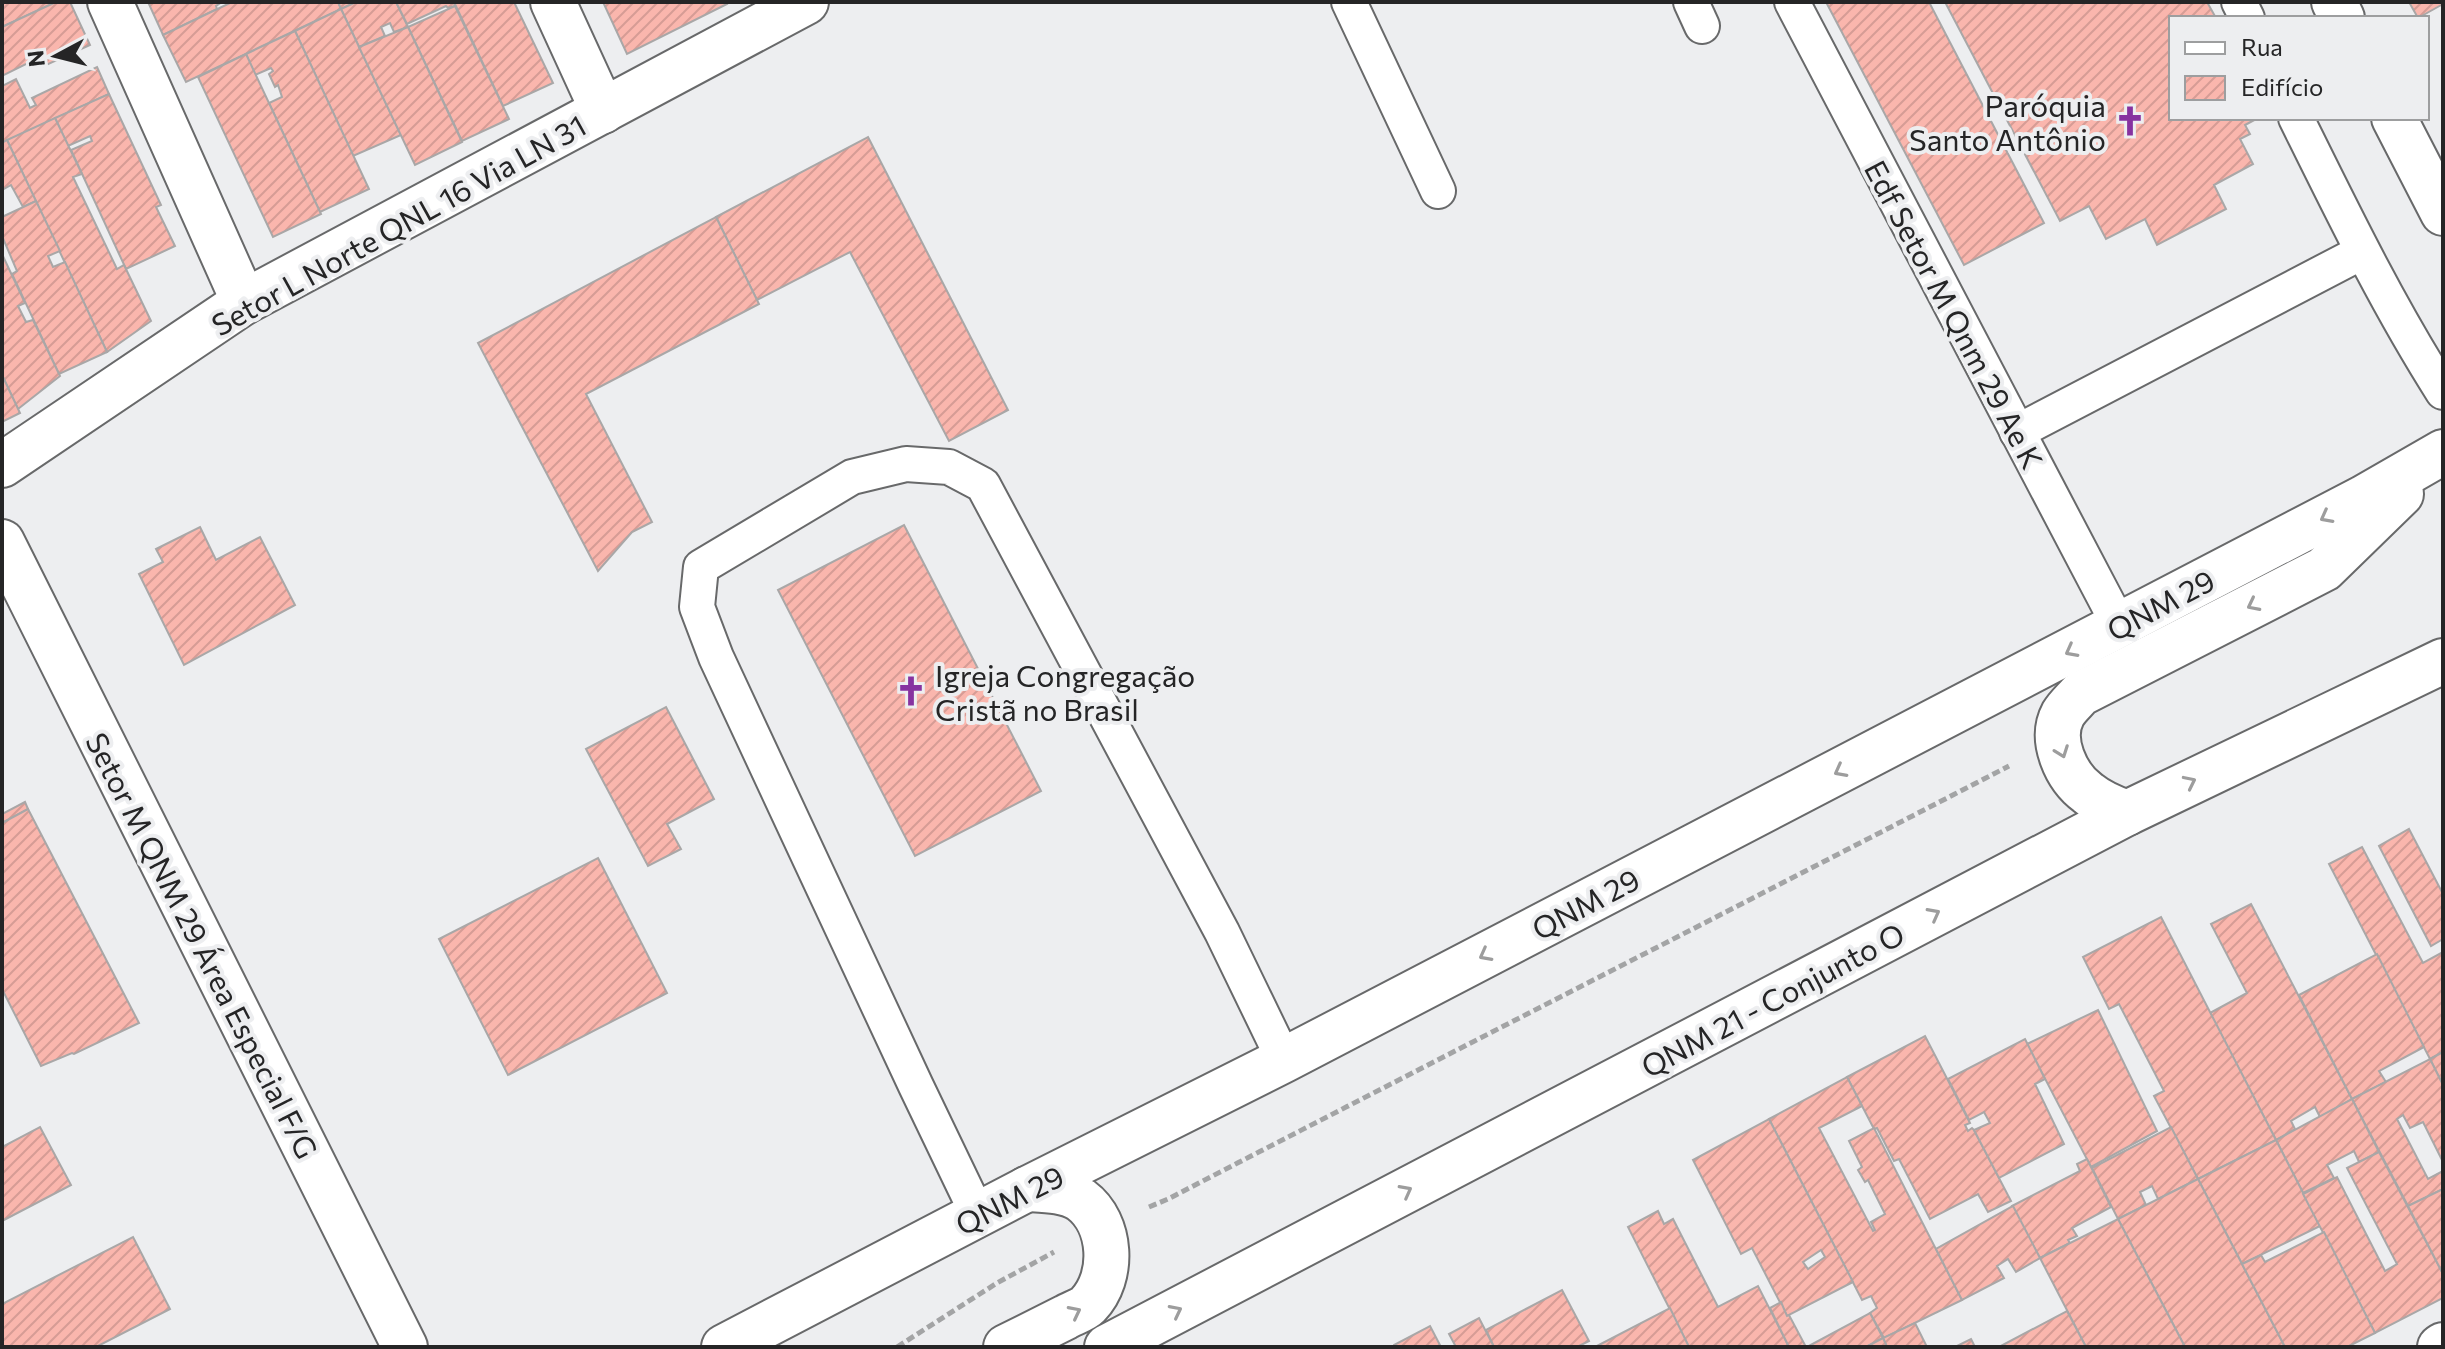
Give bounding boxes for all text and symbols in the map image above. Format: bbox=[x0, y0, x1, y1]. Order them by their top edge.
north arrow bbox=[16, 16, 96, 96]
legend bbox=[2169, 16, 2429, 120]
text: Rua bbox=[2241, 32, 2283, 61]
text: N bbox=[21, 49, 50, 68]
text: Edifício bbox=[2241, 72, 2323, 101]
place label: Paróquia Santo Antônio bbox=[1909, 86, 2106, 157]
church icon: Paróquia Santo Antônio bbox=[2113, 104, 2147, 138]
street label: Setor L Norte QNL 16 Via LN 31 bbox=[204, 105, 592, 343]
street label: Edf Setor M Qnm 29 Ae K bbox=[1858, 153, 2052, 475]
one-way arrow bbox=[2319, 508, 2334, 523]
street label: QNM 29 bbox=[2100, 560, 2220, 648]
one-way arrow bbox=[2246, 596, 2261, 611]
one-way arrow bbox=[2064, 641, 2079, 656]
place label: Igreja Congregação Cristã no Brasil bbox=[935, 656, 1195, 727]
church icon: Igreja Congregação Cristã no Brasil bbox=[894, 674, 928, 708]
street label: Setor M QNM 29 Área Especial F/G bbox=[79, 726, 327, 1164]
one-way arrow bbox=[2052, 744, 2069, 758]
one-way arrow bbox=[1834, 761, 1848, 776]
one-way arrow bbox=[2182, 777, 2197, 792]
street label: QNM 29 bbox=[1525, 859, 1645, 947]
one-way arrow bbox=[1926, 909, 1941, 924]
street label: QNM 21 - Conjunto O bbox=[1634, 914, 1910, 1084]
one-way arrow bbox=[1479, 946, 1494, 961]
street label: QNM 29 bbox=[949, 1156, 1069, 1242]
one-way arrow bbox=[1398, 1185, 1413, 1200]
one-way arrow bbox=[1067, 1306, 1082, 1321]
one-way arrow bbox=[1167, 1306, 1182, 1321]

